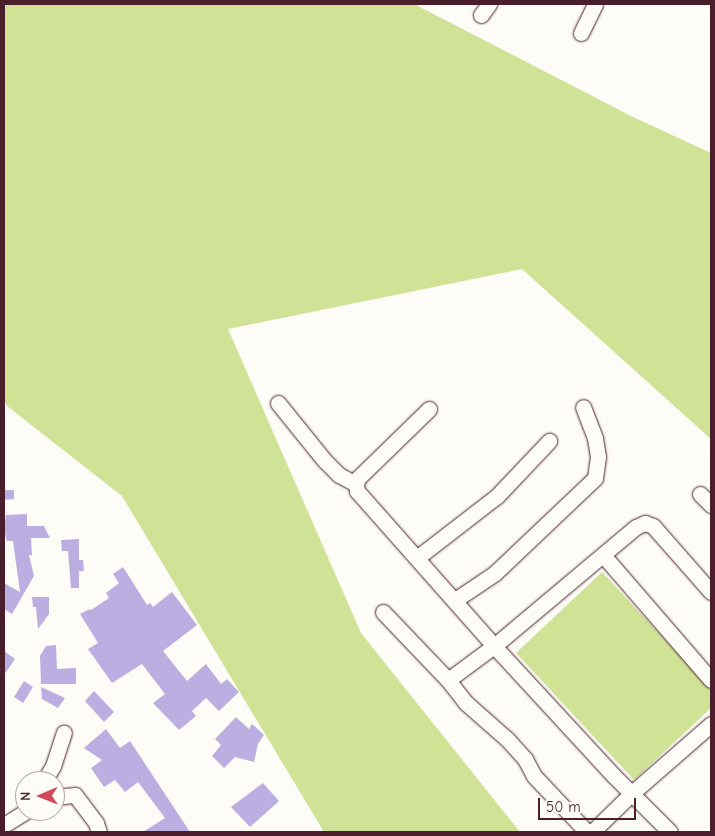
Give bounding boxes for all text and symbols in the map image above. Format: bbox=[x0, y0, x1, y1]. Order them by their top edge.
north arrow bbox=[15, 771, 65, 821]
scale bar bbox=[540, 788, 638, 820]
text: N bbox=[17, 792, 34, 801]
text: 50 m bbox=[546, 798, 581, 816]

